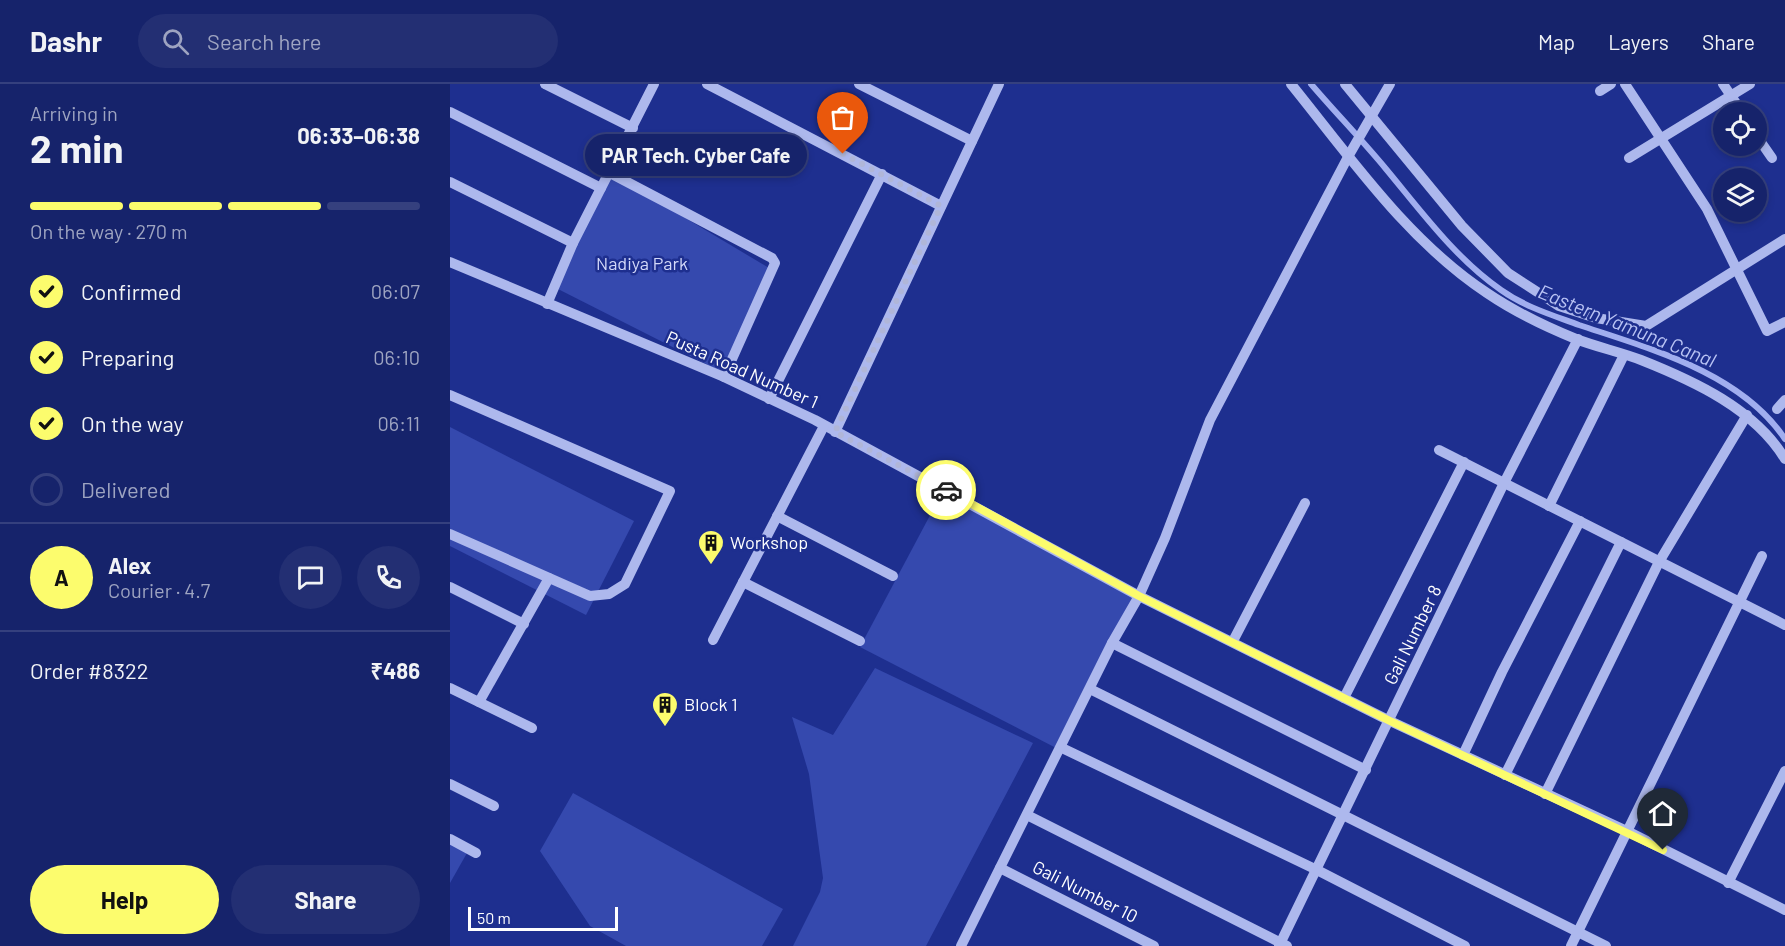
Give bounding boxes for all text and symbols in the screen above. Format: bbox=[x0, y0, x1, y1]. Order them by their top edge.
search box bbox=[138, 14, 558, 68]
text: Dashr bbox=[30, 24, 102, 58]
icon: search bbox=[159, 25, 192, 58]
text: Search here bbox=[207, 28, 321, 54]
text: Map bbox=[1538, 29, 1575, 54]
text: Layers bbox=[1608, 29, 1669, 54]
text: Share bbox=[1702, 29, 1755, 54]
pin bbox=[817, 92, 868, 154]
text: Arriving in bbox=[30, 101, 118, 125]
icon: bag bbox=[826, 101, 859, 134]
map controls bbox=[1713, 102, 1767, 222]
button: locate bbox=[1713, 102, 1767, 156]
text: 06:33–06:38 bbox=[297, 122, 420, 148]
text: 2 min bbox=[30, 124, 123, 171]
callout: PAR Tech. Cyber Cafe bbox=[585, 133, 807, 175]
text: PAR Tech. Cyber Cafe bbox=[602, 143, 790, 167]
button: layers bbox=[1713, 168, 1767, 222]
text: On the way · 270 m bbox=[30, 219, 188, 243]
park label: Nadiya Park bbox=[596, 252, 688, 274]
icon: check bbox=[30, 275, 63, 308]
text: Confirmed bbox=[81, 278, 181, 304]
water label: Eastern Yamuna Canal bbox=[1535, 278, 1720, 372]
text: 06:07 bbox=[371, 279, 420, 303]
street label: Pusta Road Number 1 bbox=[663, 326, 822, 413]
icon: check bbox=[30, 341, 63, 374]
text: Preparing bbox=[81, 344, 174, 370]
text: 06:10 bbox=[373, 345, 420, 369]
icon: check bbox=[30, 407, 63, 440]
text: On the way bbox=[81, 410, 184, 436]
text: 06:11 bbox=[378, 411, 420, 435]
courier bbox=[916, 460, 976, 520]
icon: car bbox=[930, 474, 963, 507]
text: Delivered bbox=[81, 476, 170, 502]
building icon: Workshop bbox=[696, 528, 726, 566]
place label: Workshop bbox=[730, 531, 808, 553]
button: chat bbox=[279, 546, 342, 609]
button: phone bbox=[357, 546, 420, 609]
text: Alex bbox=[108, 552, 151, 578]
text: A bbox=[54, 564, 69, 590]
text: Courier · 4.7 bbox=[108, 578, 210, 602]
street label: Gali Number 8 bbox=[1379, 581, 1446, 688]
text: Order #8322 bbox=[30, 657, 149, 683]
text: ₹486 bbox=[370, 657, 420, 683]
building icon: Block 1 bbox=[650, 690, 680, 728]
place label: Block 1 bbox=[684, 693, 738, 715]
pin bbox=[1637, 788, 1688, 850]
icon: home bbox=[1646, 797, 1679, 830]
street label: Gali Number 10 bbox=[1029, 855, 1142, 927]
button: Help bbox=[30, 865, 219, 934]
button: Share bbox=[231, 865, 420, 934]
scale bar bbox=[468, 904, 618, 932]
text: 50 m bbox=[477, 908, 511, 927]

